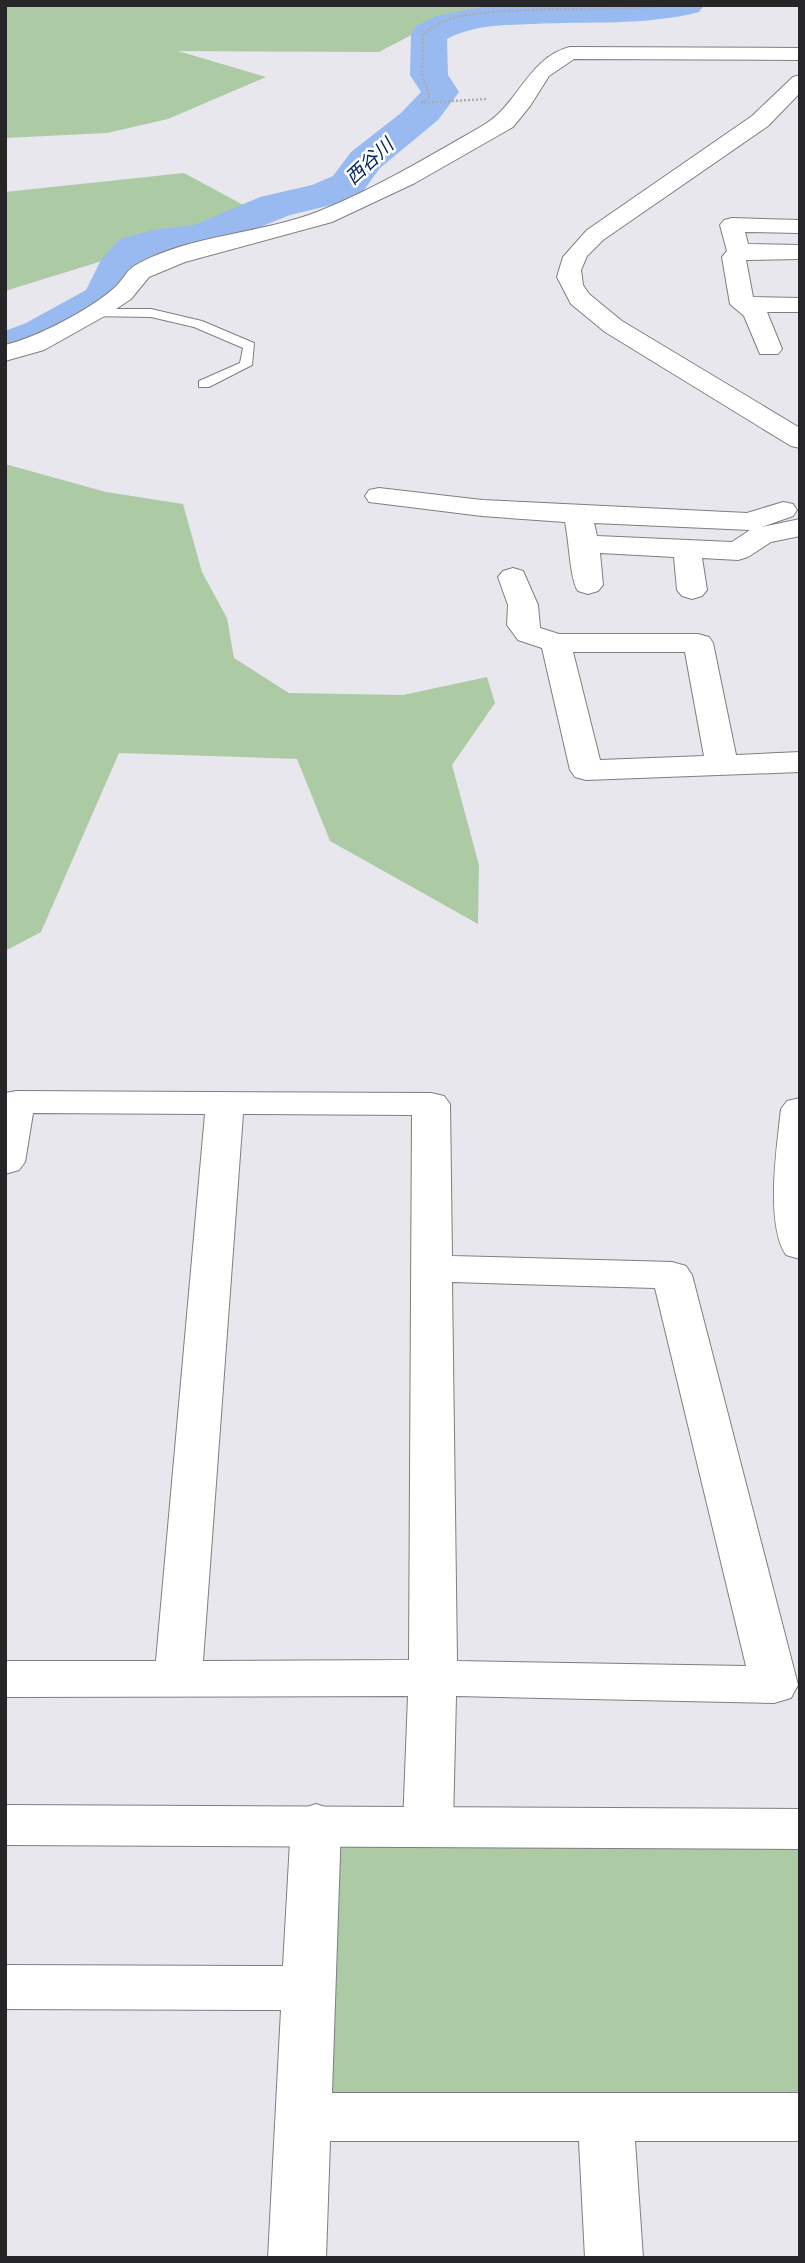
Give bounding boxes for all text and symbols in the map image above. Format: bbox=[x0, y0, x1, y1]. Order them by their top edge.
water label: 西谷川 bbox=[341, 132, 399, 189]

